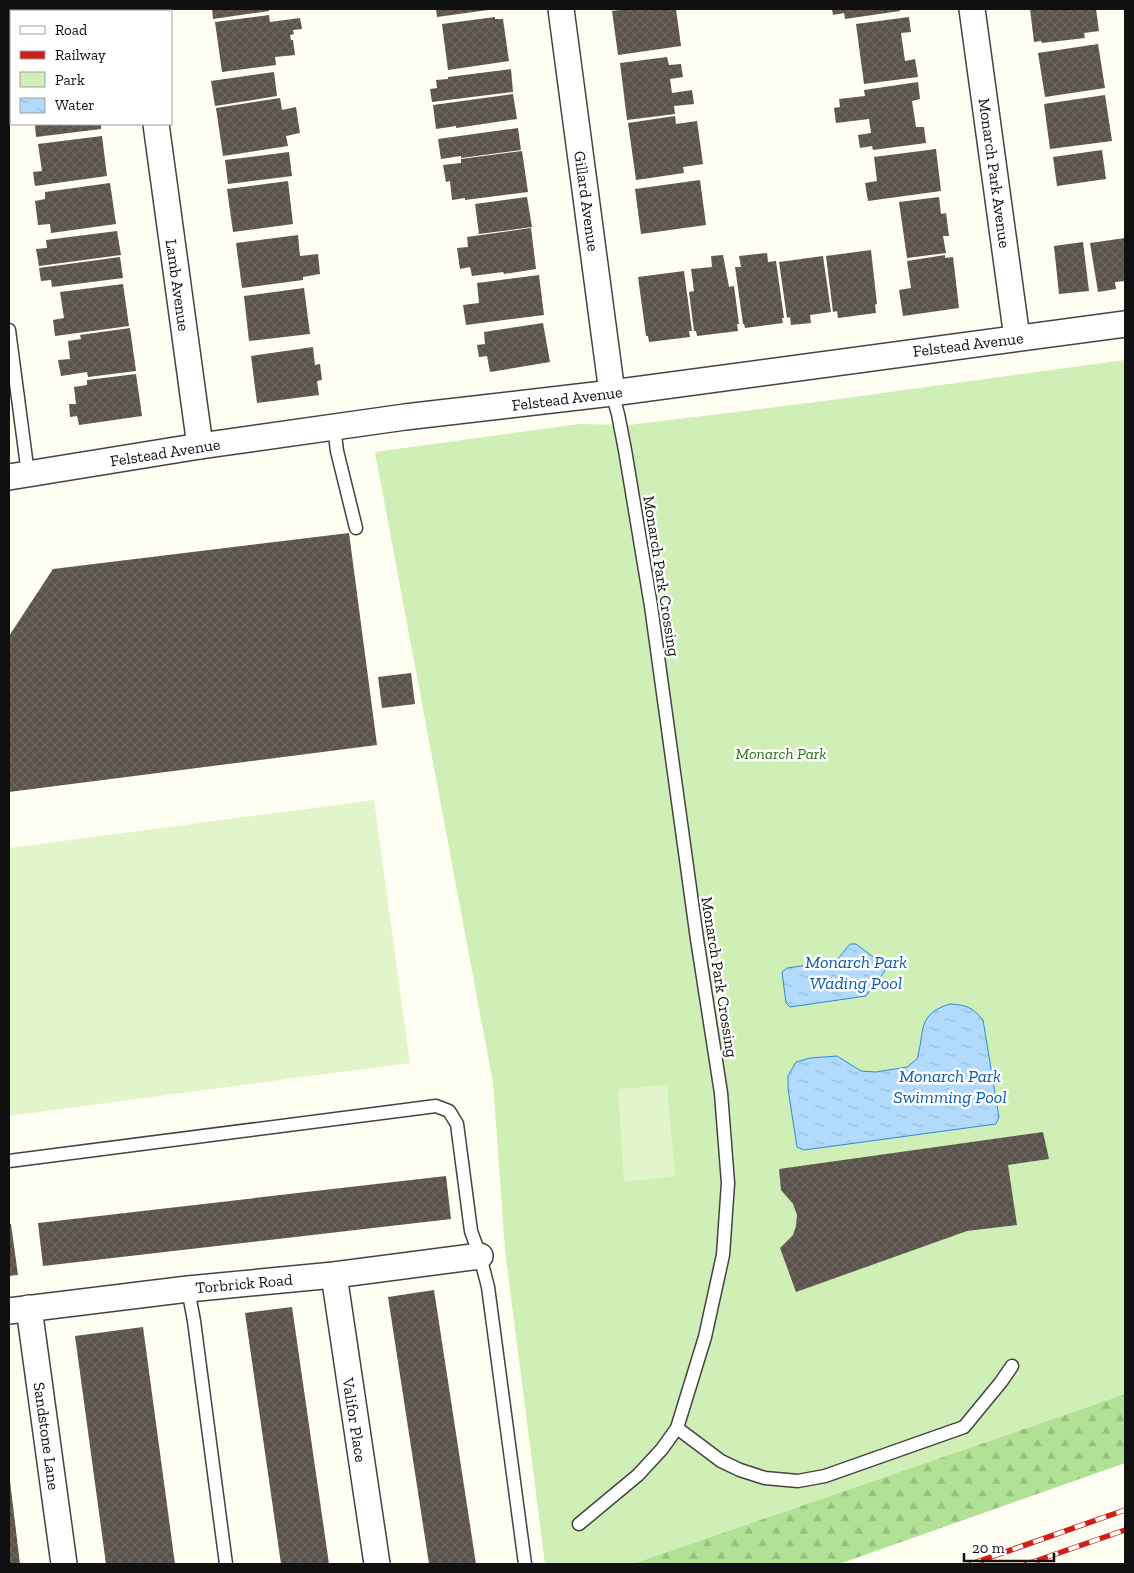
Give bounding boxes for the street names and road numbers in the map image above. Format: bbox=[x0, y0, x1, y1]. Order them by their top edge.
street label: Monarch Park Avenue bbox=[975, 97, 1014, 249]
street label: Gillard Avenue bbox=[570, 150, 603, 252]
street label: Lamb Avenue bbox=[162, 238, 193, 332]
street label: Felstead Avenue bbox=[912, 328, 1024, 361]
street label: Felstead Avenue bbox=[511, 382, 623, 415]
street label: Felstead Avenue bbox=[109, 434, 221, 471]
street label: Monarch Park Crossing bbox=[639, 494, 684, 658]
street label: Monarch Park Crossing bbox=[697, 895, 742, 1059]
street label: Torbrick Road bbox=[195, 1270, 294, 1297]
street label: Valifor Place bbox=[338, 1376, 371, 1464]
street label: Sandstone Lane bbox=[30, 1381, 63, 1491]

